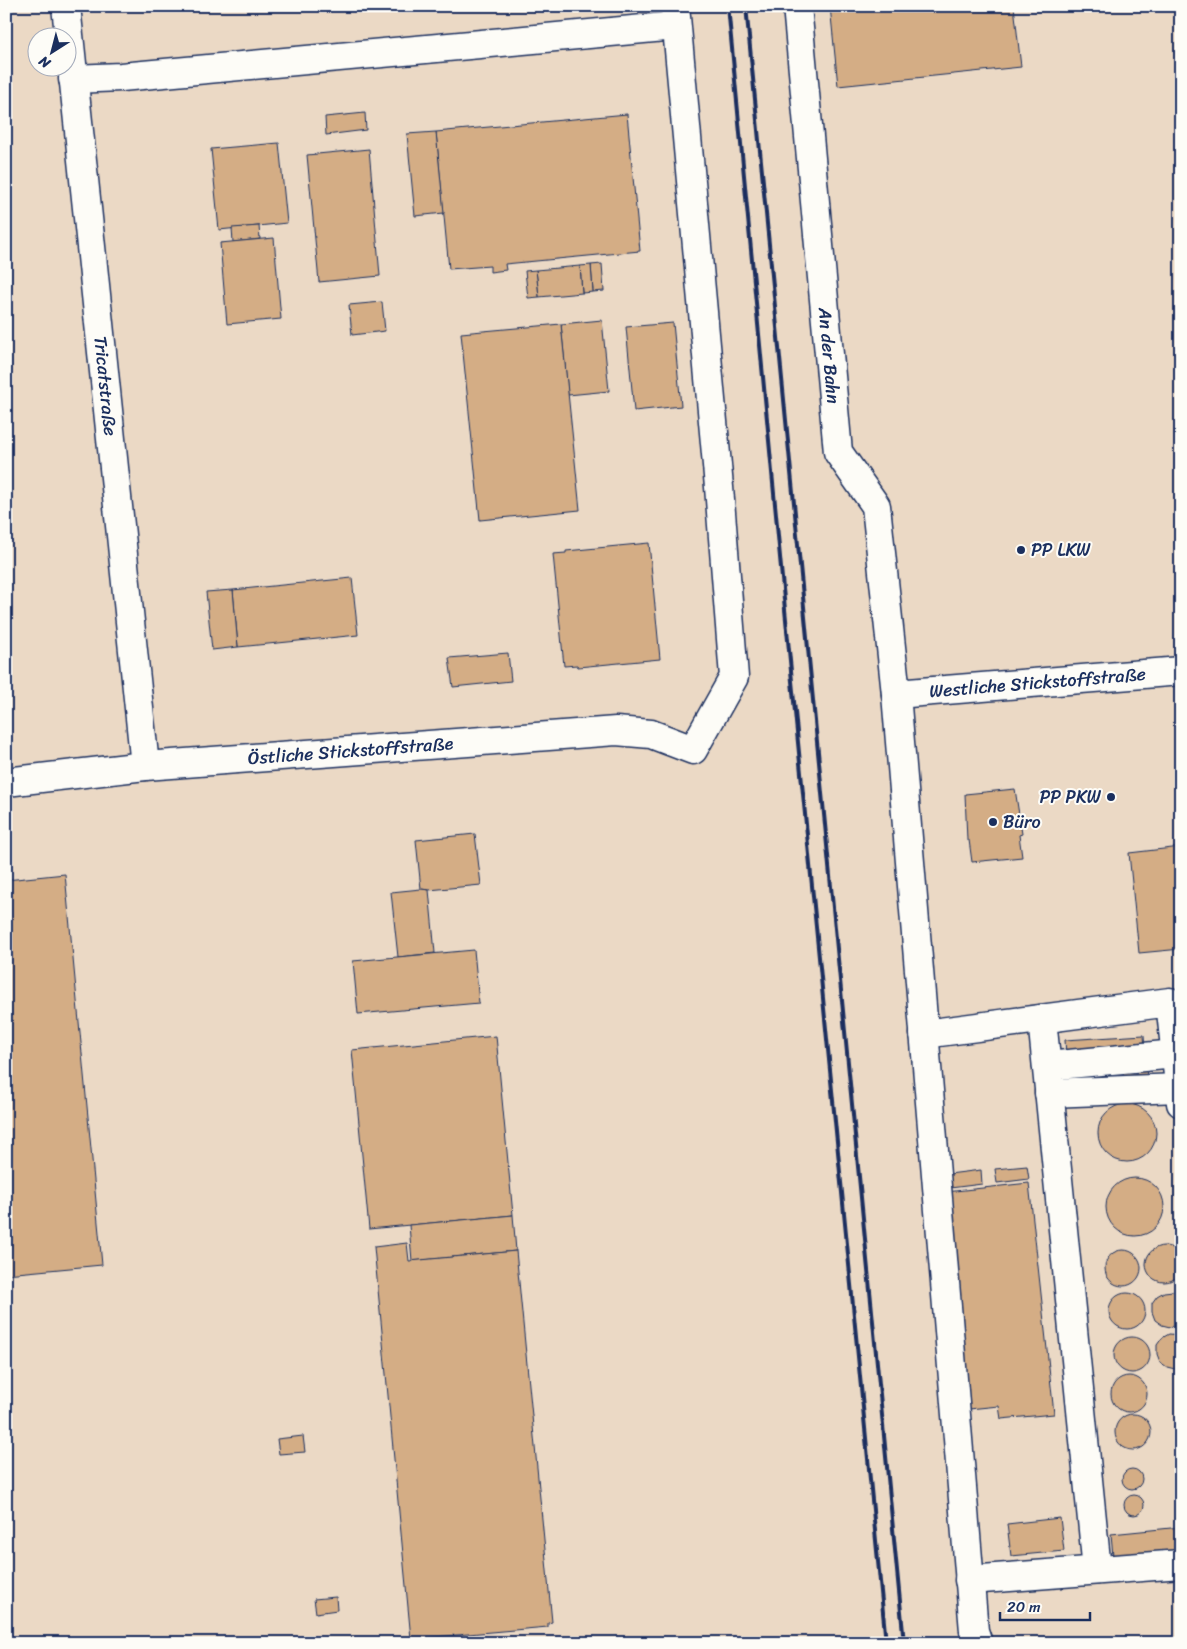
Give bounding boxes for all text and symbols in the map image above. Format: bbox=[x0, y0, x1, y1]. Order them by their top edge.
north arrow bbox=[28, 28, 78, 78]
text: N bbox=[33, 49, 57, 76]
street label: An der Bahn bbox=[809, 305, 850, 405]
street label: Tricatstraße bbox=[84, 334, 127, 438]
place label: PP LKW bbox=[1031, 534, 1091, 566]
marker: PP LKW bbox=[1015, 544, 1027, 556]
street label: Westliche Stickstoffstraße bbox=[928, 658, 1147, 707]
street label: Östliche Stickstoffstraße bbox=[247, 727, 455, 774]
place label: PP PKW bbox=[1039, 781, 1102, 813]
marker: PP PKW bbox=[1105, 791, 1117, 803]
place label: Büro bbox=[1003, 806, 1041, 838]
marker: Büro bbox=[987, 816, 999, 828]
scale bar bbox=[1000, 1589, 1090, 1621]
text: 20 m bbox=[1007, 1594, 1041, 1620]

